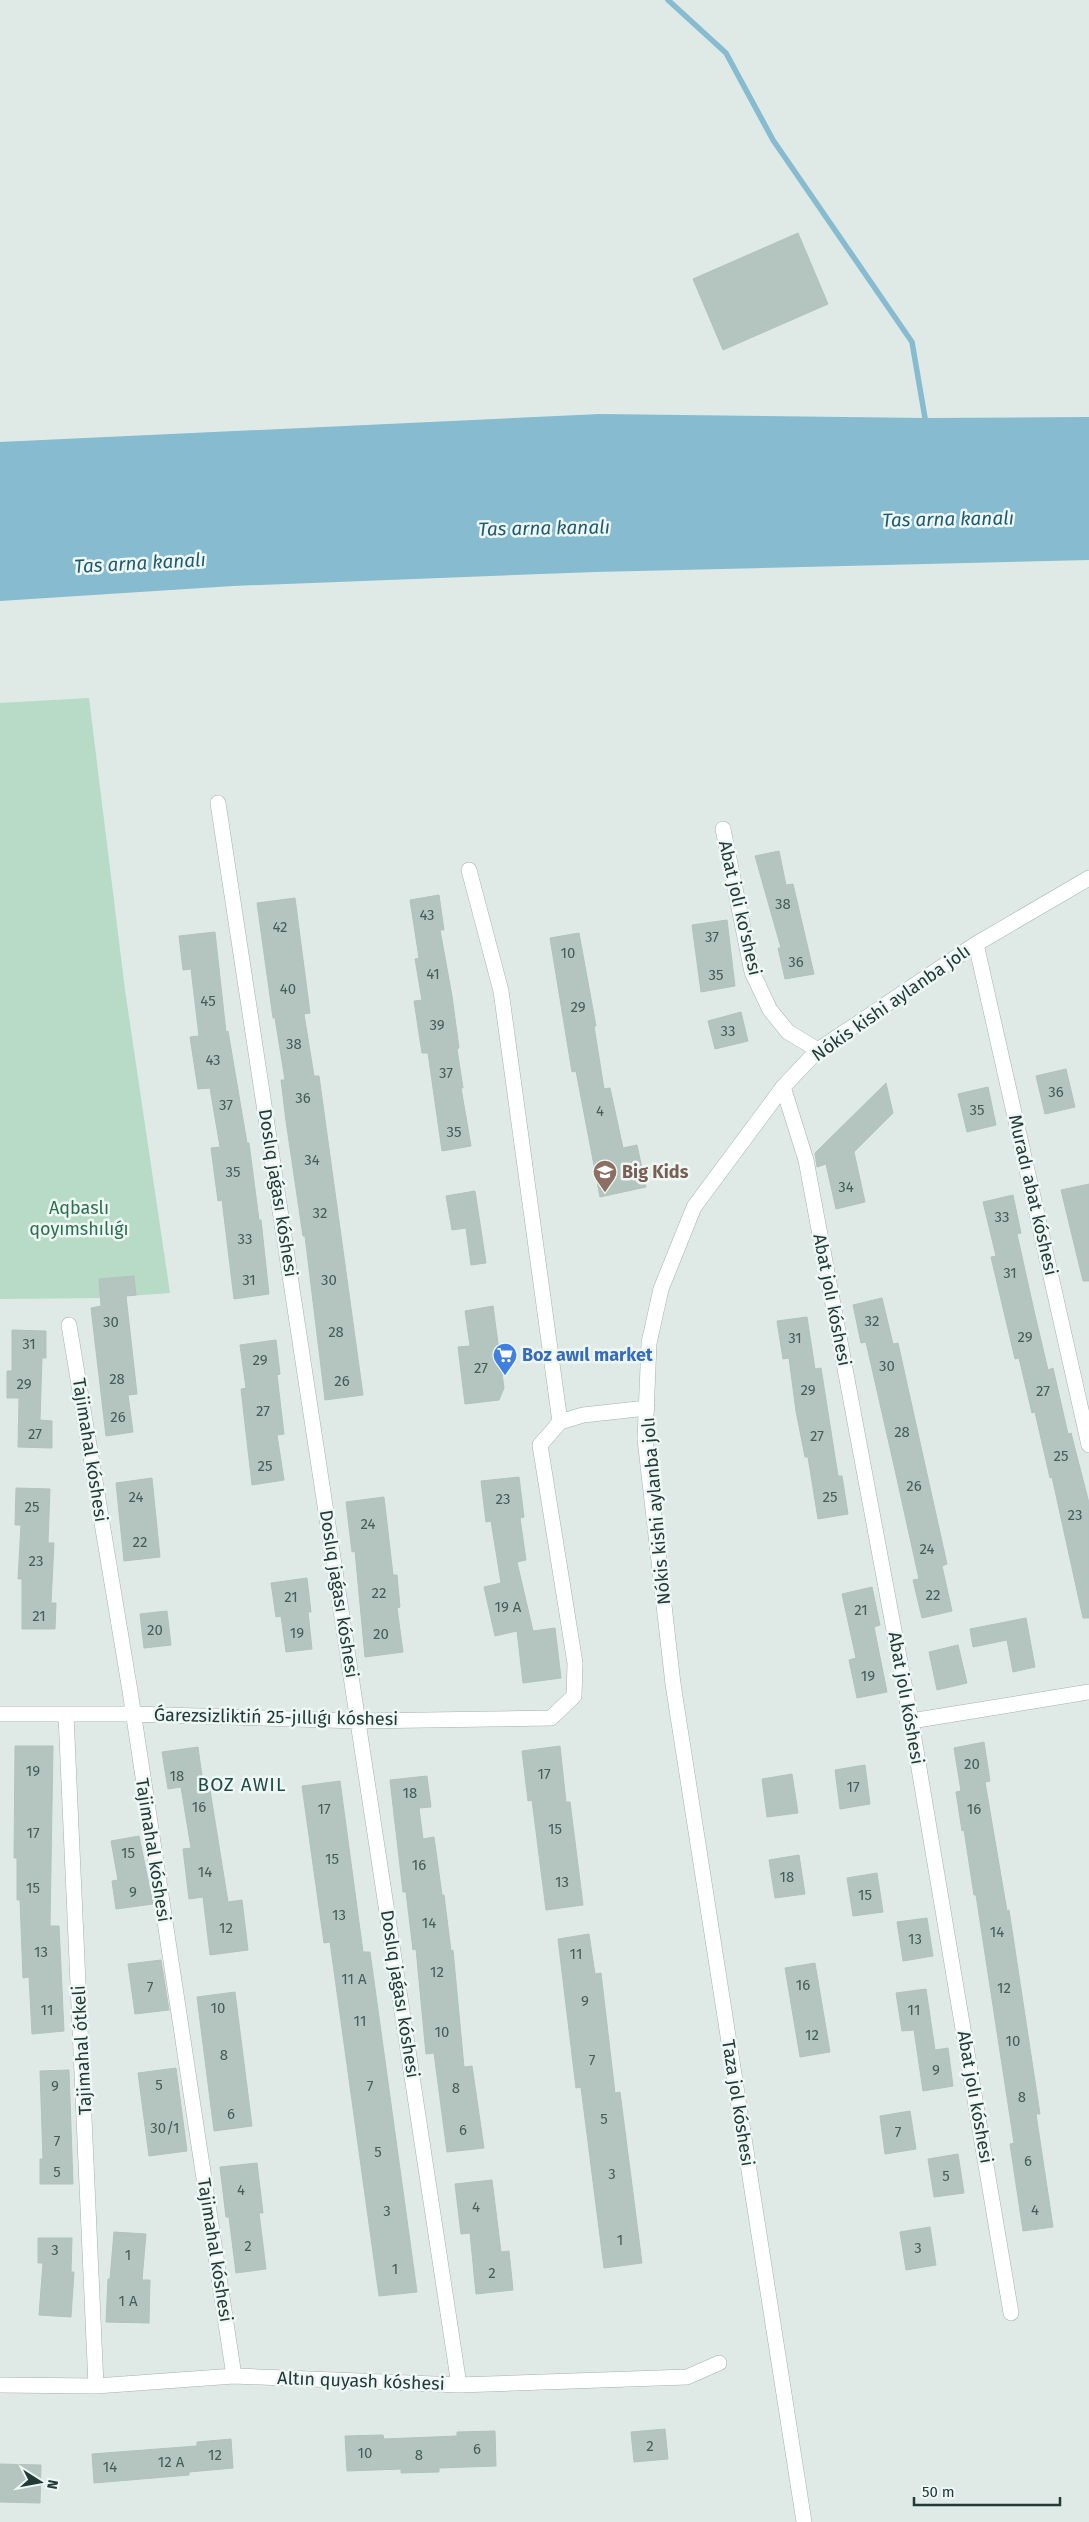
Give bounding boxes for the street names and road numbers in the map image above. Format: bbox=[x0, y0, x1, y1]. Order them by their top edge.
street label: Abat joli ko'shesi bbox=[714, 838, 766, 978]
street label: Nókis kishi aylanba jolı bbox=[808, 940, 974, 1066]
street label: Doslıq jaǵası kóshesi bbox=[254, 1107, 302, 1279]
street label: Muradı abat kóshesi bbox=[1004, 1112, 1062, 1278]
street label: Abat jolı kóshesi bbox=[808, 1232, 856, 1368]
street label: Tajimahal kóshesi bbox=[68, 1376, 112, 1524]
street label: Nókis kishi aylanba jolı bbox=[637, 1416, 675, 1606]
street label: Doslıq jaǵası kóshesi bbox=[315, 1508, 363, 1680]
street label: Abat jolı kóshesi bbox=[884, 1630, 928, 1766]
street label: Ǵarezsizliktiń 25-jıllıǵı kóshesi bbox=[154, 1704, 398, 1730]
street label: Tajimahal kóshesi bbox=[131, 1776, 175, 1924]
street label: Doslıq jaǵası kóshesi bbox=[376, 1908, 424, 2080]
street label: Tajimahal ótkeli bbox=[68, 1985, 96, 2115]
street label: Abat jolı kóshesi bbox=[953, 2029, 997, 2165]
street label: Taza jol kóshesi bbox=[717, 2038, 759, 2168]
street label: Tajimahal kóshesi bbox=[193, 2176, 237, 2324]
street label: Altın quyash kóshesi bbox=[277, 2367, 445, 2395]

